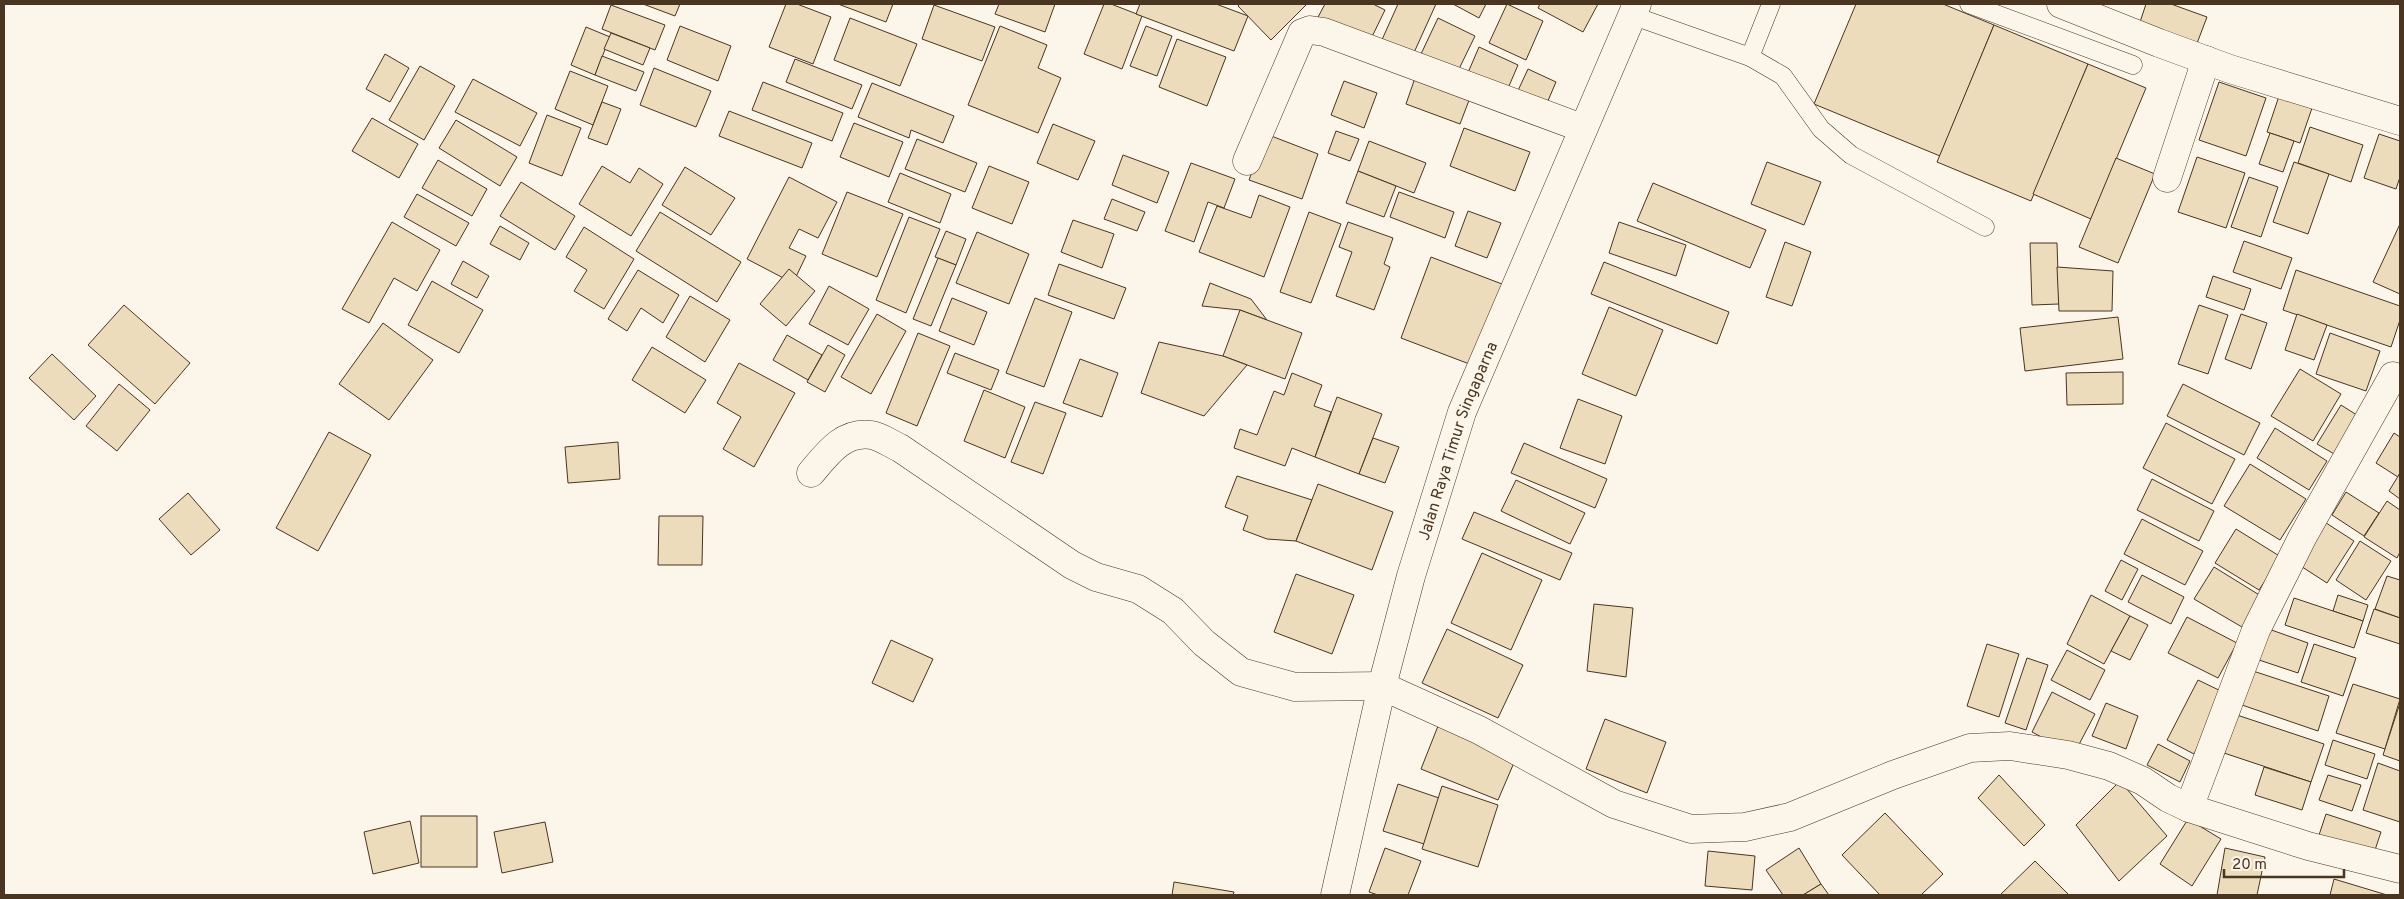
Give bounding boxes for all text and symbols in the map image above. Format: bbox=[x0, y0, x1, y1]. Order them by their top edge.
street label: Jalan Raya Timur Singaparna bbox=[1415, 339, 1503, 543]
scale bar bbox=[2224, 846, 2344, 878]
text: 20 m bbox=[2232, 856, 2267, 875]

